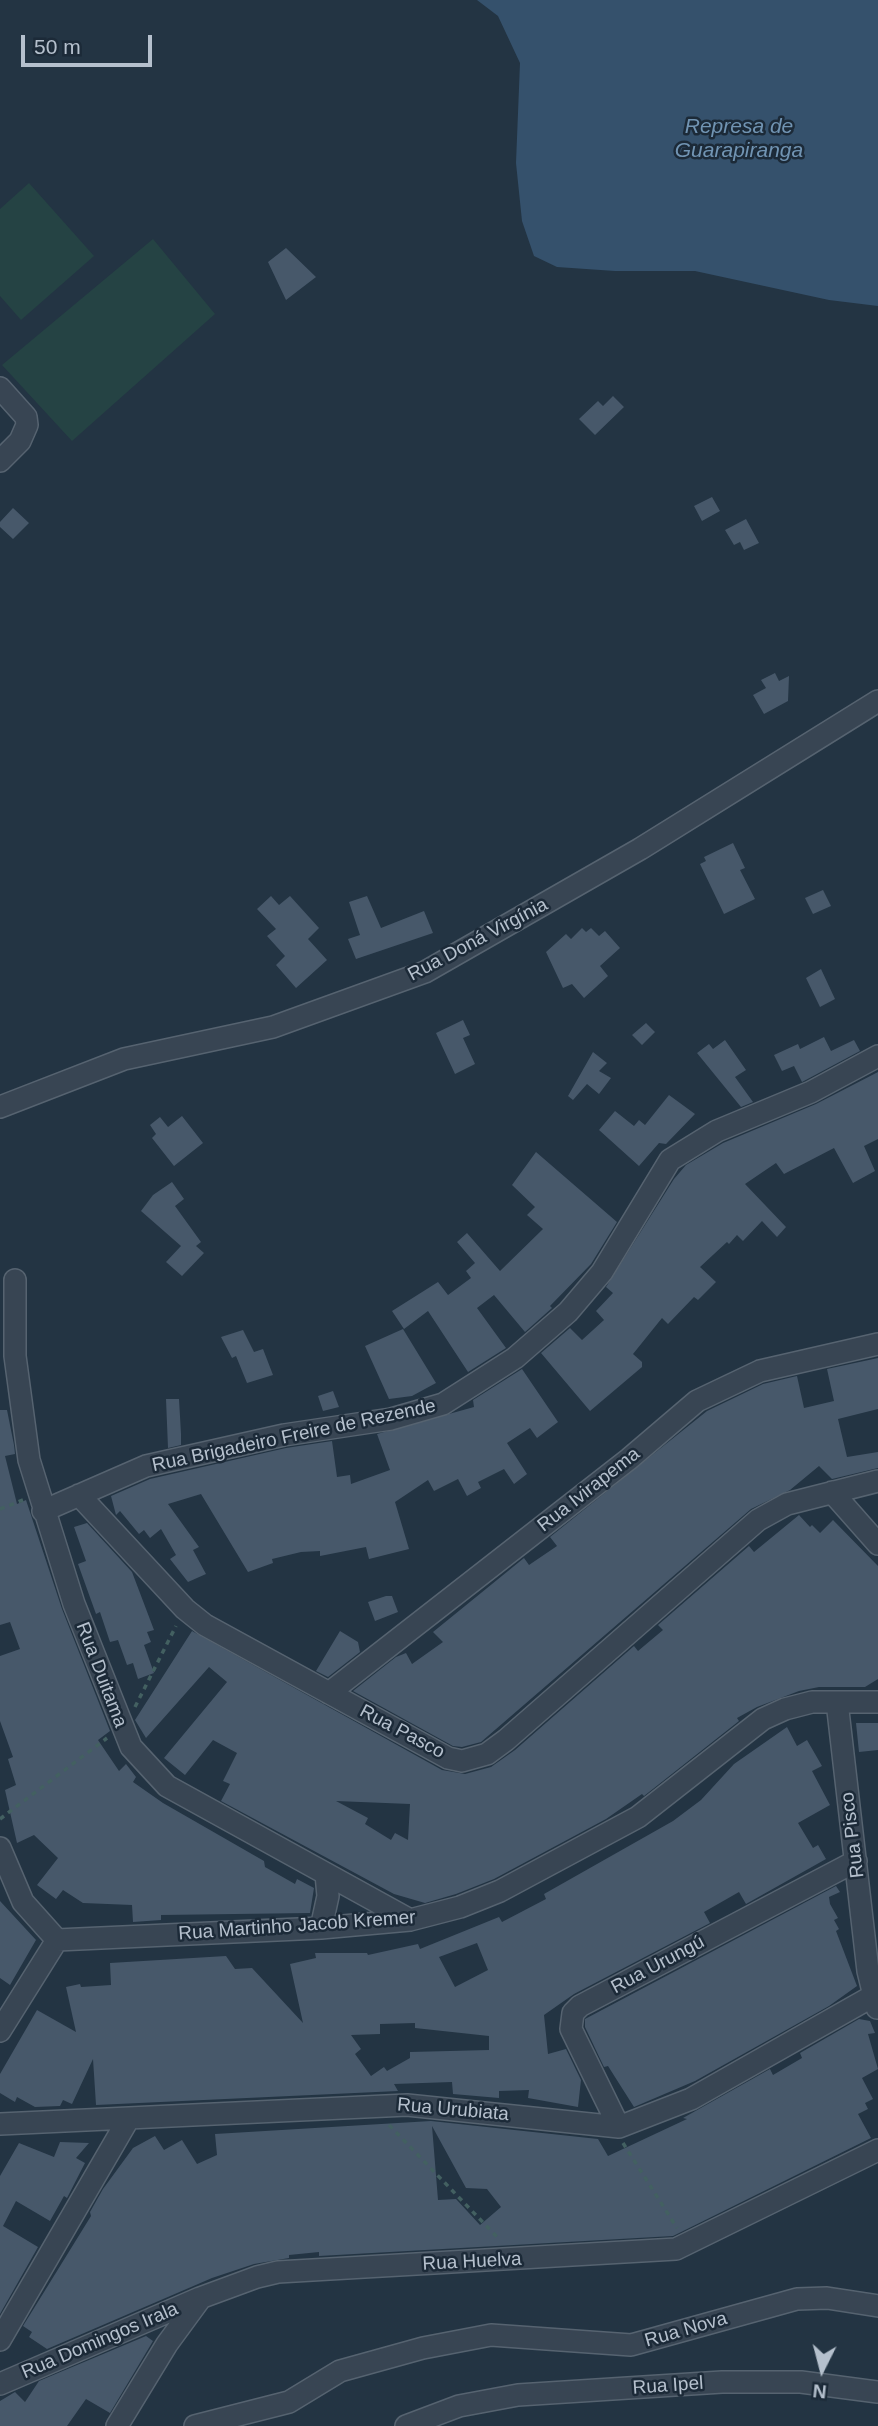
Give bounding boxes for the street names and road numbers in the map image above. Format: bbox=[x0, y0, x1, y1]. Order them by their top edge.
street label: Rua Doná Virgínia bbox=[404, 894, 552, 986]
street label: Rua Brigadeiro Freire de Rezende bbox=[150, 1395, 438, 1477]
street label: Rua Ivirapema bbox=[533, 1443, 645, 1537]
street label: Rua Duitama bbox=[70, 1619, 132, 1731]
street label: Rua Pasco bbox=[356, 1700, 448, 1764]
street label: Rua Pisco bbox=[836, 1791, 870, 1879]
street label: Rua Martinho Jacob Kremer bbox=[178, 1906, 416, 1946]
street label: Rua Urungú bbox=[607, 1931, 709, 1999]
street label: Rua Urubiata bbox=[396, 2094, 510, 2126]
street label: Rua Huelva bbox=[422, 2248, 522, 2276]
street label: Rua Domingos Irala bbox=[18, 2298, 182, 2384]
street label: Rua Nova bbox=[642, 2307, 730, 2353]
street label: Rua Ipel bbox=[632, 2372, 704, 2400]

